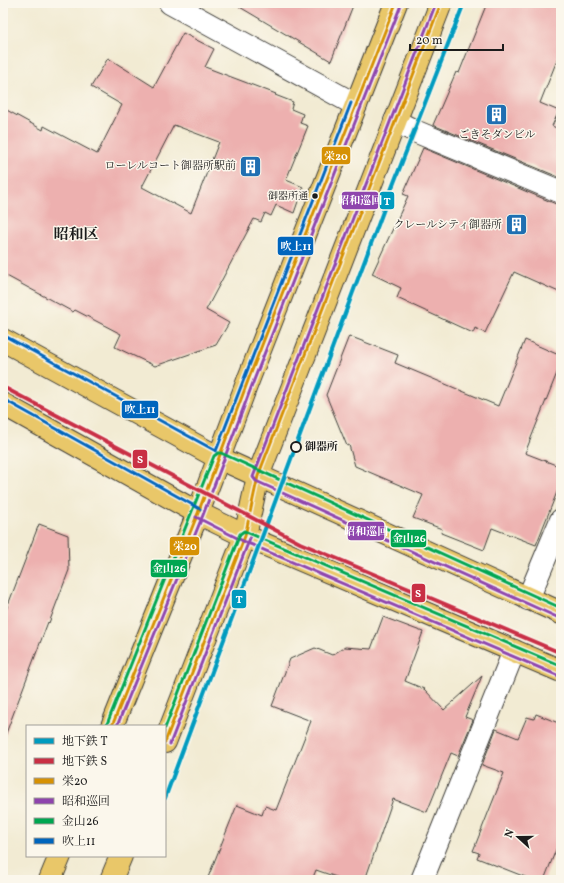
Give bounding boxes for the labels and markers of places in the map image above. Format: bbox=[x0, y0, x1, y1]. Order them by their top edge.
building icon: ごきそダンビル bbox=[484, 102, 510, 128]
place label: ごきそダンビル bbox=[458, 128, 536, 143]
building icon: ローレルコート御器所駅前 bbox=[238, 153, 264, 179]
place label: ローレルコート御器所駅前 bbox=[104, 159, 236, 174]
place label: 御器所通 bbox=[268, 189, 308, 203]
marker: 御器所通 bbox=[310, 191, 320, 201]
building icon: クレールシティ御器所 bbox=[504, 212, 530, 238]
place label: クレールシティ御器所 bbox=[393, 218, 502, 233]
place label: 御器所 bbox=[305, 440, 338, 455]
marker: 御器所 bbox=[290, 441, 302, 453]

